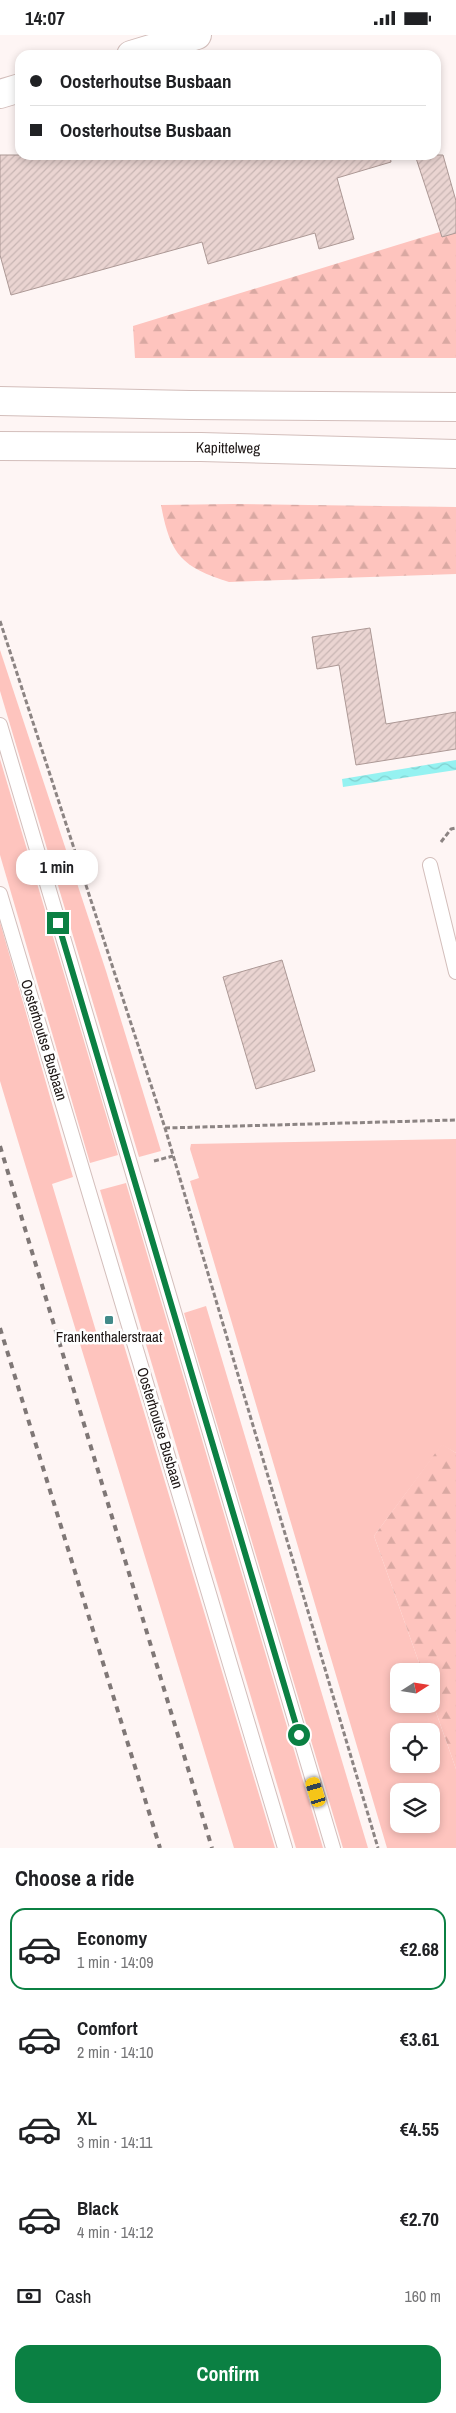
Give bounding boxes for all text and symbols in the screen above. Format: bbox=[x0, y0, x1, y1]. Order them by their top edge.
text: 14:07 bbox=[25, 5, 65, 31]
text: Oosterhoutse Busbaan bbox=[60, 68, 231, 94]
text: Oosterhoutse Busbaan bbox=[60, 117, 231, 143]
street label: Kapittelweg bbox=[196, 436, 260, 459]
callout: 1 min bbox=[17, 851, 99, 885]
text: 1 min bbox=[40, 856, 74, 878]
route end bbox=[47, 912, 69, 934]
street label: Oosterhoutse Busbaan bbox=[16, 977, 73, 1103]
marker: Frankenthalerstraat bbox=[103, 1314, 115, 1326]
place label: Frankenthalerstraat bbox=[56, 1326, 163, 1347]
street label: Oosterhoutse Busbaan bbox=[132, 1365, 189, 1491]
north arrow bbox=[390, 1663, 440, 1713]
map controls bbox=[390, 1663, 440, 1833]
button: locate bbox=[390, 1723, 440, 1773]
route start bbox=[288, 1724, 310, 1746]
car bbox=[304, 1775, 327, 1809]
button: layers bbox=[390, 1783, 440, 1833]
text: Choose a ride bbox=[15, 1863, 134, 1893]
text: Economy bbox=[77, 1925, 147, 1951]
icon: car bbox=[17, 1927, 62, 1972]
text: €2.68 bbox=[400, 1936, 439, 1962]
text: 1 min · 14:09 bbox=[77, 1951, 154, 1973]
text: Comfort bbox=[77, 2015, 138, 2041]
icon: car bbox=[17, 2017, 62, 2062]
text: €3.61 bbox=[400, 2026, 439, 2052]
text: 2 min · 14:10 bbox=[77, 2041, 154, 2063]
text: XL bbox=[77, 2105, 97, 2131]
icon: car bbox=[17, 2107, 62, 2152]
text: €4.55 bbox=[400, 2116, 439, 2142]
text: 3 min · 14:11 bbox=[77, 2131, 153, 2153]
text: Black bbox=[77, 2195, 119, 2221]
icon: car bbox=[17, 2197, 62, 2242]
text: €2.70 bbox=[400, 2206, 439, 2232]
text: 4 min · 14:12 bbox=[77, 2221, 154, 2243]
icon: cash bbox=[15, 2282, 43, 2310]
text: Cash bbox=[55, 2283, 91, 2309]
text: 160 m bbox=[405, 2285, 441, 2307]
button: Confirm bbox=[15, 2345, 441, 2403]

